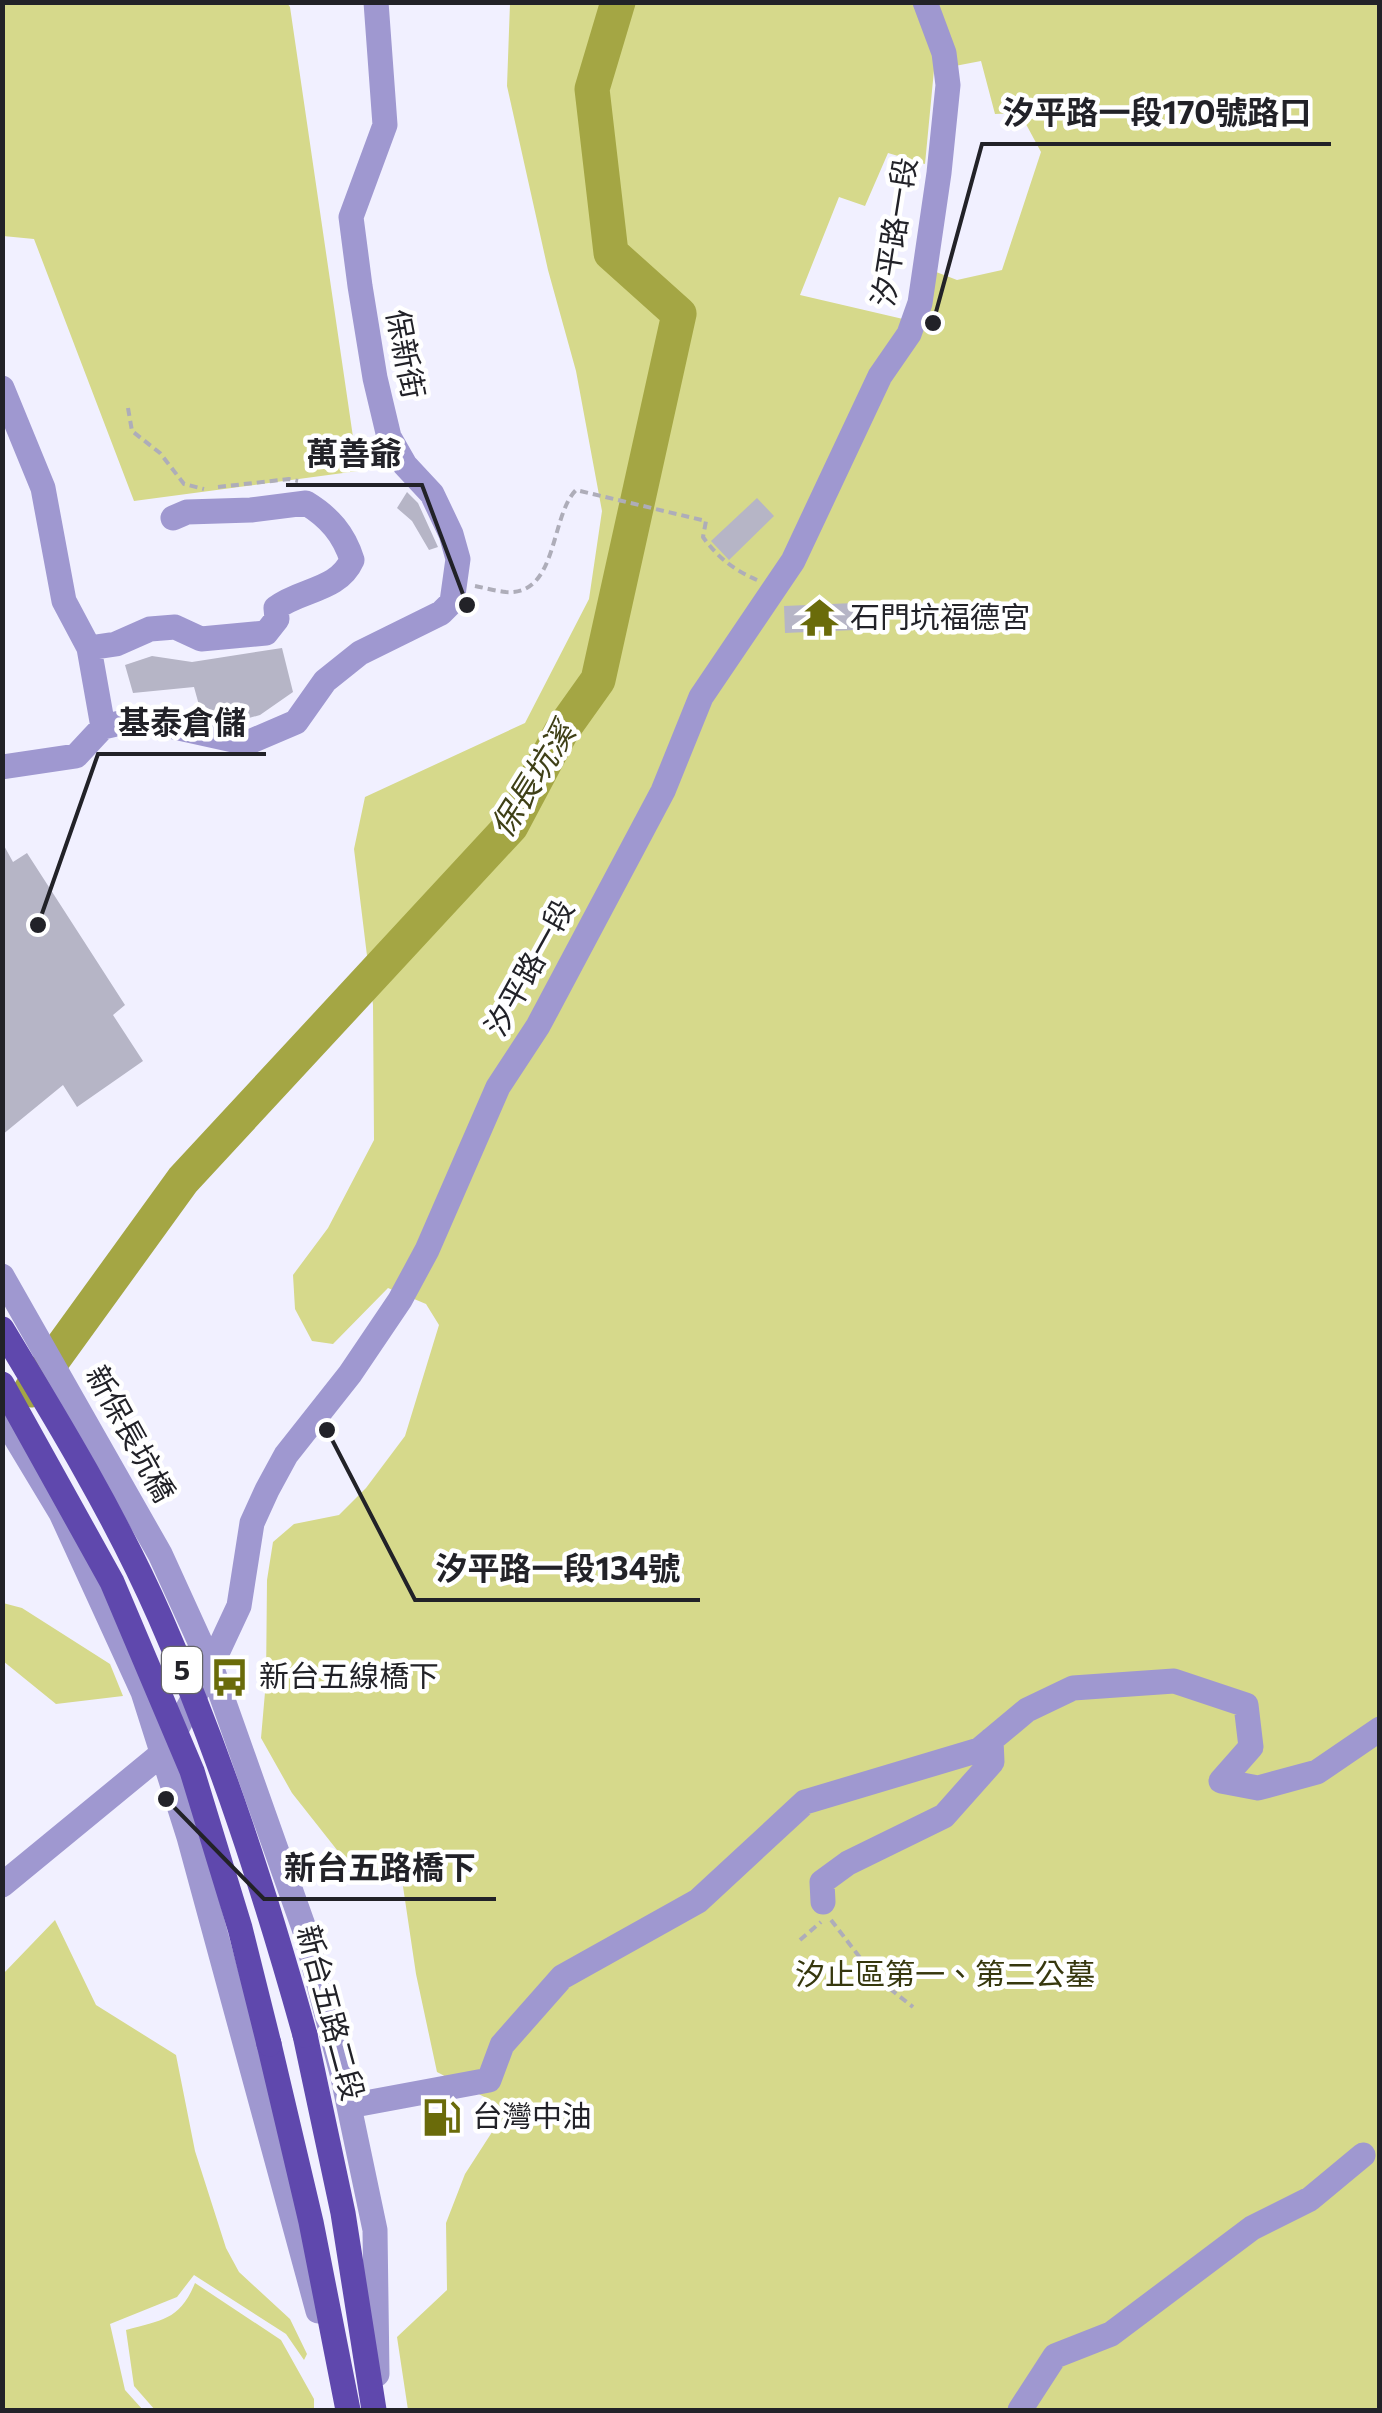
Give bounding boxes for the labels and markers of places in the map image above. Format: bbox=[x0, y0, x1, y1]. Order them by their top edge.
callout: 汐平路一段170號路口 bbox=[982, 82, 1331, 144]
callout: 萬善爺 bbox=[286, 423, 422, 485]
temple icon: 石門坑福德宮 bbox=[799, 597, 841, 639]
place label: 石門坑福德宮 bbox=[850, 597, 1030, 634]
callout: 基泰倉儲 bbox=[98, 692, 266, 754]
callout: 汐平路一段134號 bbox=[415, 1538, 700, 1600]
bus stop icon: 新台五線橋下 bbox=[208, 1656, 250, 1698]
place label: 新台五線橋下 bbox=[259, 1656, 439, 1693]
callout: 新台五路橋下 bbox=[264, 1837, 496, 1899]
fuel station icon: 台灣中油 bbox=[421, 2096, 463, 2138]
place label: 台灣中油 bbox=[472, 2096, 592, 2133]

